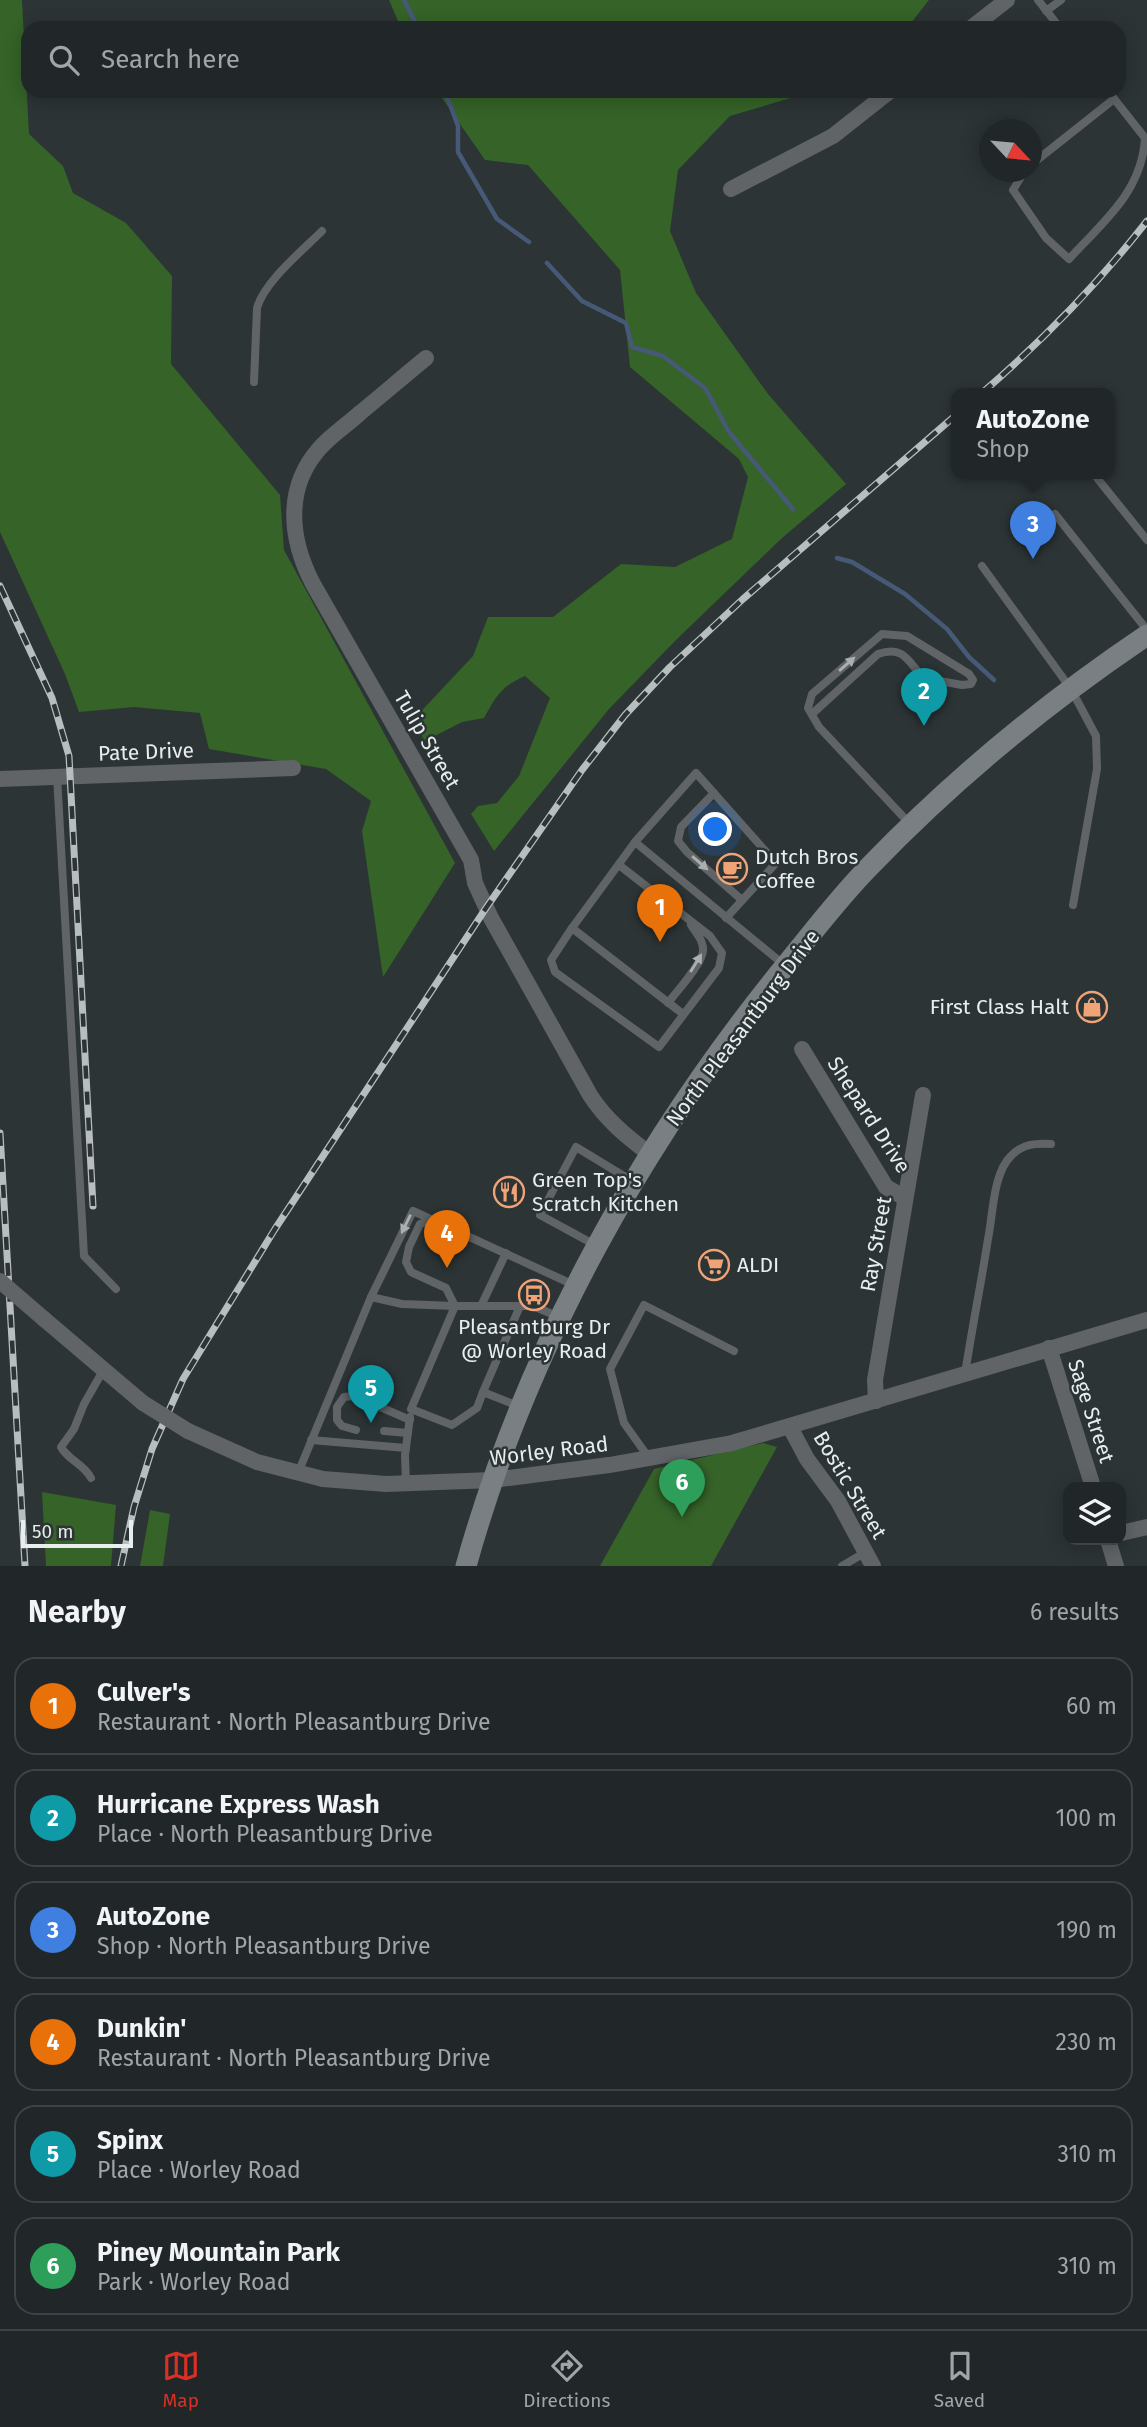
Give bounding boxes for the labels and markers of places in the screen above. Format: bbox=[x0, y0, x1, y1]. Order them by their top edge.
pin: 3 bbox=[1010, 501, 1056, 559]
pin: 2 bbox=[901, 668, 947, 726]
place label: Dutch Bros Coffee bbox=[755, 844, 858, 894]
cafe icon: Dutch Bros Coffee bbox=[715, 852, 749, 886]
pin: 1 bbox=[637, 884, 683, 942]
shop icon: First Class Halt bbox=[1075, 990, 1109, 1024]
place label: First Class Halt bbox=[930, 994, 1069, 1020]
place label: Green Top's Scratch Kitchen bbox=[532, 1167, 679, 1217]
restaurant icon: Green Top's Scratch Kitchen bbox=[492, 1175, 526, 1209]
pin: 4 bbox=[424, 1210, 470, 1268]
supermarket icon: ALDI bbox=[697, 1248, 731, 1282]
place label: ALDI bbox=[737, 1252, 779, 1278]
bus stop icon: Pleasantburg Dr @ Worley Road bbox=[517, 1278, 551, 1312]
place label: Pleasantburg Dr @ Worley Road bbox=[458, 1314, 610, 1364]
pin: 5 bbox=[348, 1365, 394, 1423]
pin: 6 bbox=[659, 1459, 705, 1517]

